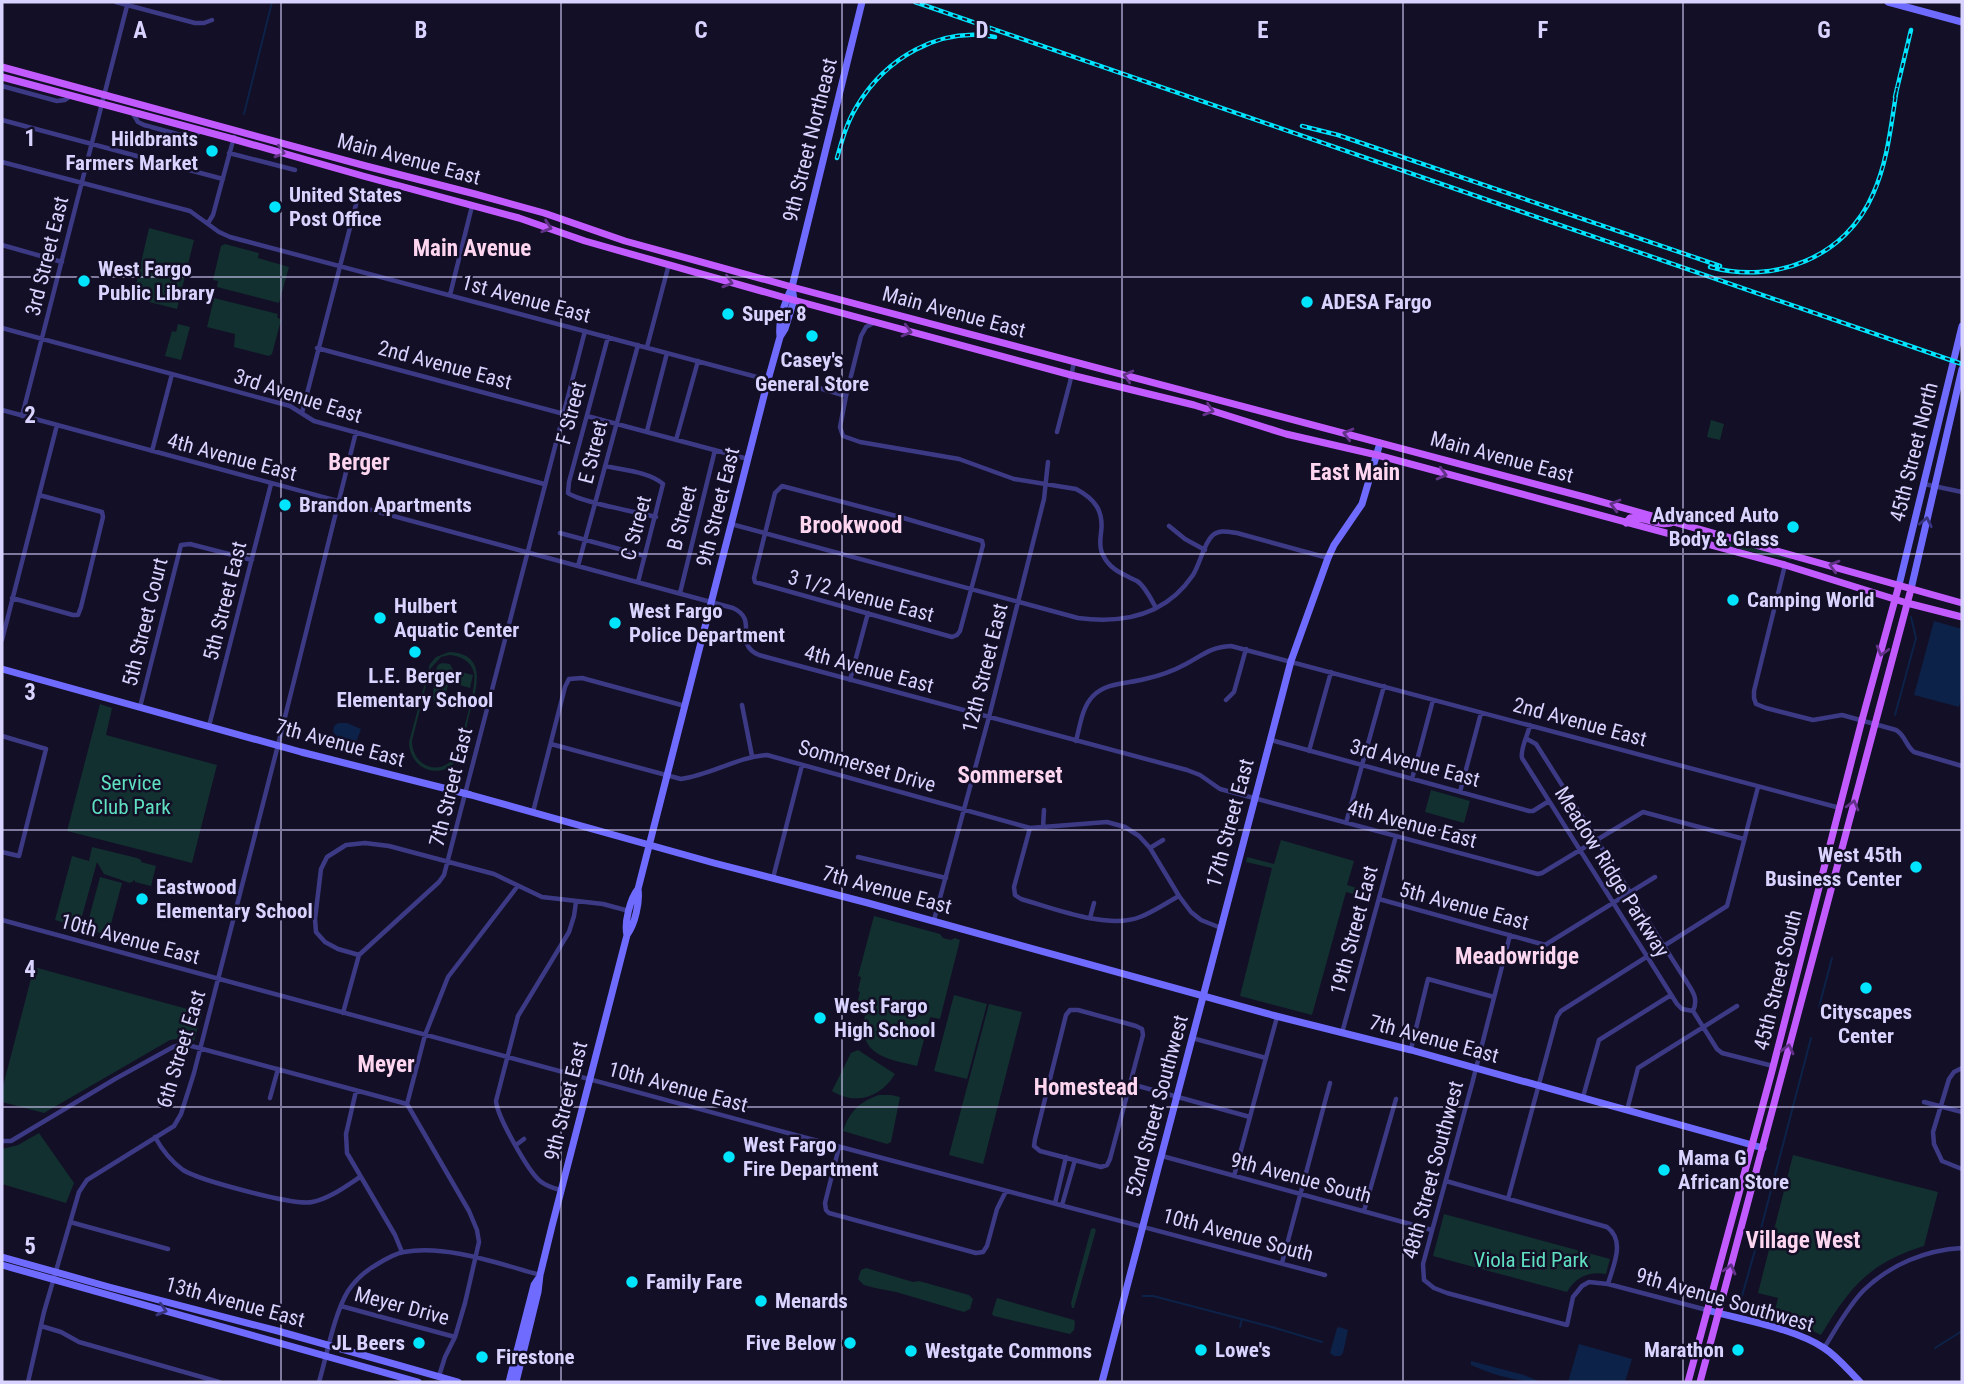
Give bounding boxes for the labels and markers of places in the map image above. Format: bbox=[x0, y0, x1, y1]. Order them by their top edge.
place label: Hildbrants Farmers Market bbox=[65, 127, 198, 175]
marker: Hildbrants Farmers Market bbox=[204, 143, 220, 159]
place label: United States Post Office bbox=[289, 183, 402, 231]
marker: United States Post Office bbox=[267, 199, 283, 215]
place label: West Fargo Public Library bbox=[98, 257, 215, 305]
marker: West Fargo Public Library bbox=[76, 273, 92, 289]
place label: ADESA Fargo bbox=[1321, 290, 1432, 314]
marker: ADESA Fargo bbox=[1299, 294, 1315, 310]
place label: Super 8 bbox=[742, 302, 807, 326]
marker: Super 8 bbox=[720, 306, 736, 322]
marker: Casey's General Store bbox=[804, 328, 820, 344]
place label: Casey's General Store bbox=[755, 348, 869, 396]
place label: Brandon Apartments bbox=[299, 493, 472, 517]
marker: Brandon Apartments bbox=[277, 497, 293, 513]
place label: Advanced Auto Body & Glass bbox=[1652, 503, 1779, 551]
marker: Advanced Auto Body & Glass bbox=[1785, 519, 1801, 535]
place label: Camping World bbox=[1747, 588, 1874, 612]
marker: Camping World bbox=[1725, 592, 1741, 608]
place label: Hulbert Aquatic Center bbox=[394, 594, 519, 642]
place label: West Fargo Police Department bbox=[629, 599, 785, 647]
marker: Hulbert Aquatic Center bbox=[372, 610, 388, 626]
marker: West Fargo Police Department bbox=[607, 615, 623, 631]
marker: L.E. Berger Elementary School bbox=[407, 644, 423, 660]
place label: L.E. Berger Elementary School bbox=[337, 664, 493, 712]
place label: West 45th Business Center bbox=[1765, 843, 1902, 891]
marker: West 45th Business Center bbox=[1908, 859, 1924, 875]
place label: Eastwood Elementary School bbox=[156, 875, 313, 923]
marker: Eastwood Elementary School bbox=[134, 891, 150, 907]
marker: Cityscapes Center bbox=[1858, 980, 1874, 996]
place label: West Fargo High School bbox=[834, 994, 935, 1042]
place label: Cityscapes Center bbox=[1820, 1000, 1912, 1048]
marker: West Fargo High School bbox=[812, 1010, 828, 1026]
place label: West Fargo Fire Department bbox=[743, 1133, 878, 1181]
place label: Mama G African Store bbox=[1678, 1146, 1789, 1194]
marker: West Fargo Fire Department bbox=[721, 1149, 737, 1165]
marker: Mama G African Store bbox=[1656, 1162, 1672, 1178]
place label: Family Fare bbox=[646, 1270, 742, 1294]
marker: Family Fare bbox=[624, 1274, 640, 1290]
place label: Menards bbox=[775, 1289, 848, 1313]
marker: Menards bbox=[753, 1293, 769, 1309]
place label: JL Beers bbox=[331, 1331, 405, 1355]
place label: Five Below bbox=[746, 1331, 836, 1355]
marker: JL Beers bbox=[411, 1335, 427, 1351]
marker: Five Below bbox=[842, 1335, 858, 1351]
place label: Lowe's bbox=[1215, 1338, 1271, 1362]
place label: Marathon bbox=[1644, 1338, 1724, 1362]
place label: Westgate Commons bbox=[925, 1339, 1092, 1363]
marker: Lowe's bbox=[1193, 1342, 1209, 1358]
marker: Marathon bbox=[1730, 1342, 1746, 1358]
marker: Westgate Commons bbox=[903, 1343, 919, 1359]
place label: Firestone bbox=[496, 1345, 575, 1369]
marker: Firestone bbox=[474, 1349, 490, 1365]

